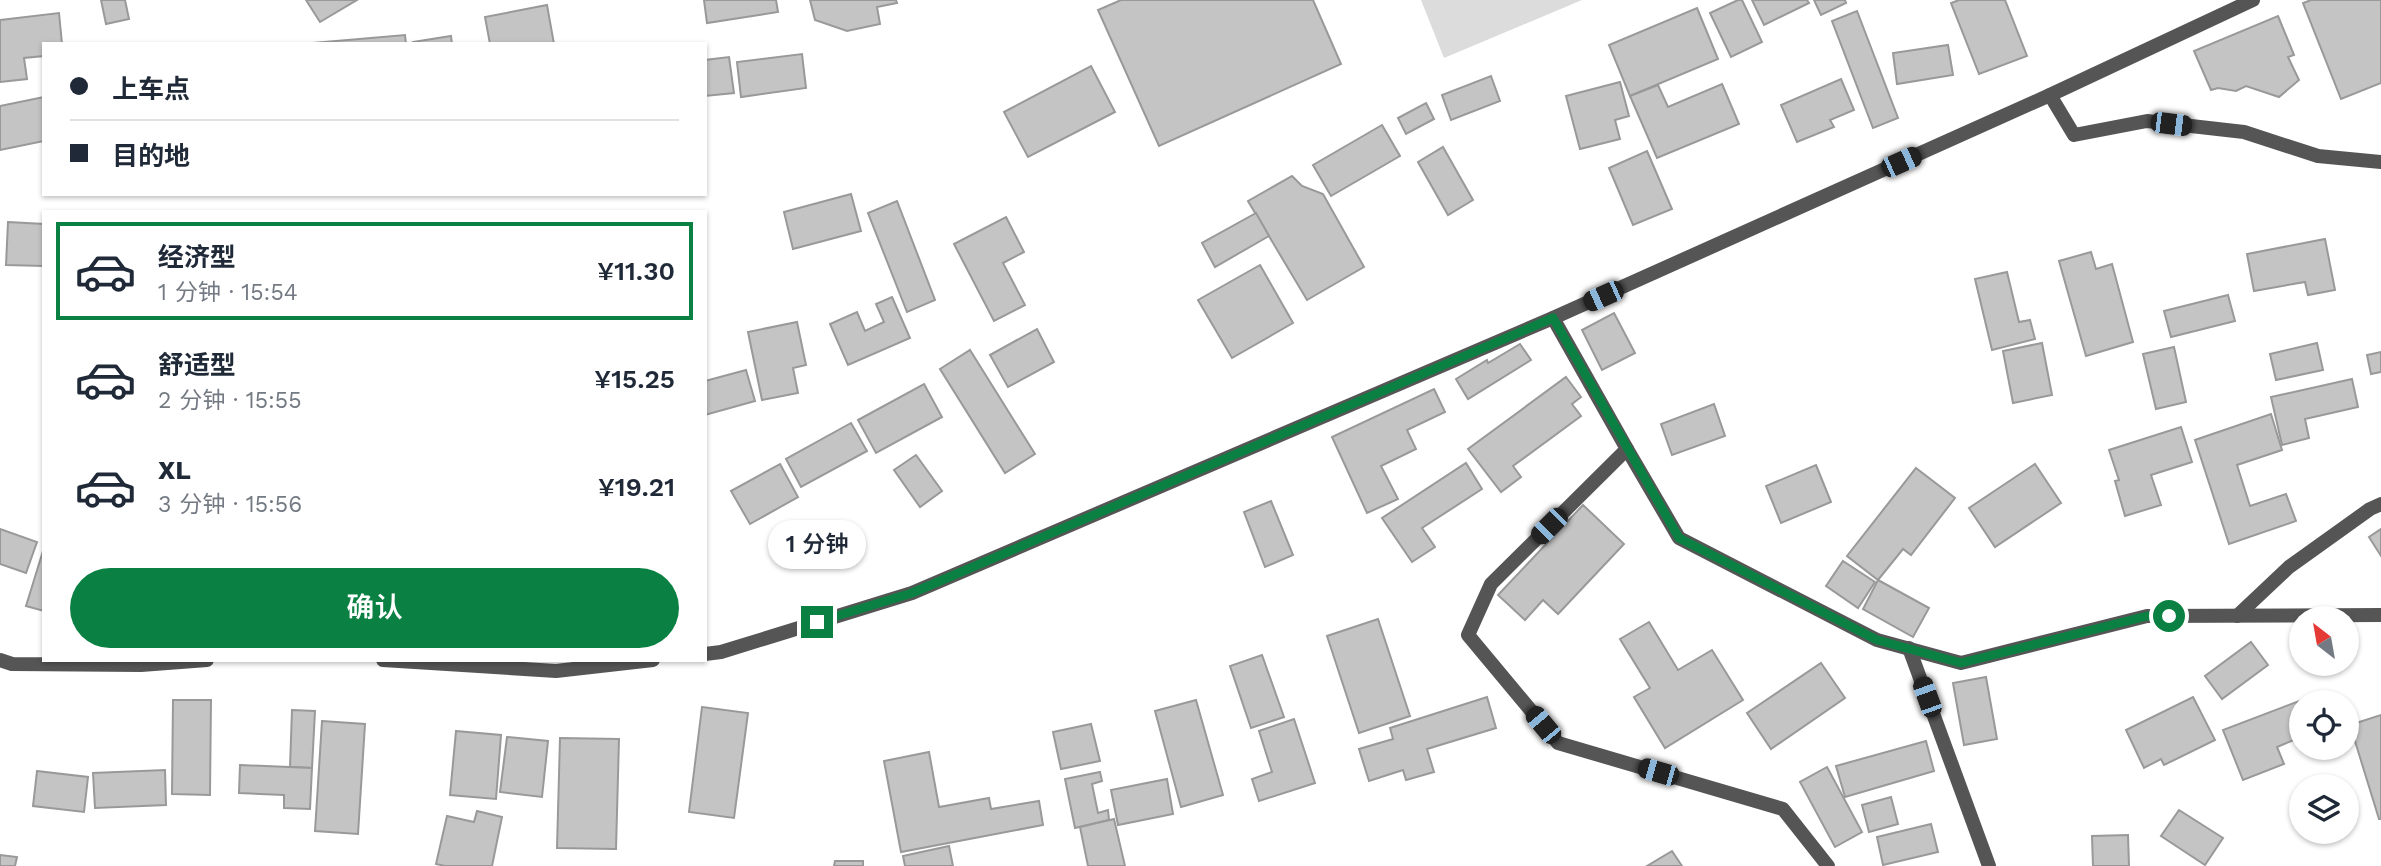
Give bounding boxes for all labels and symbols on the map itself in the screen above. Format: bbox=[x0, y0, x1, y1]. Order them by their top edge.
car bbox=[2149, 111, 2194, 137]
car bbox=[1878, 144, 1925, 180]
car bbox=[1580, 278, 1627, 314]
car bbox=[1527, 504, 1572, 548]
callout: 1 分钟 bbox=[768, 520, 866, 570]
route start bbox=[2153, 600, 2185, 632]
route end bbox=[801, 606, 833, 638]
north arrow bbox=[2289, 606, 2359, 676]
car bbox=[1910, 674, 1945, 720]
car bbox=[1522, 702, 1565, 748]
car bbox=[1635, 756, 1682, 788]

